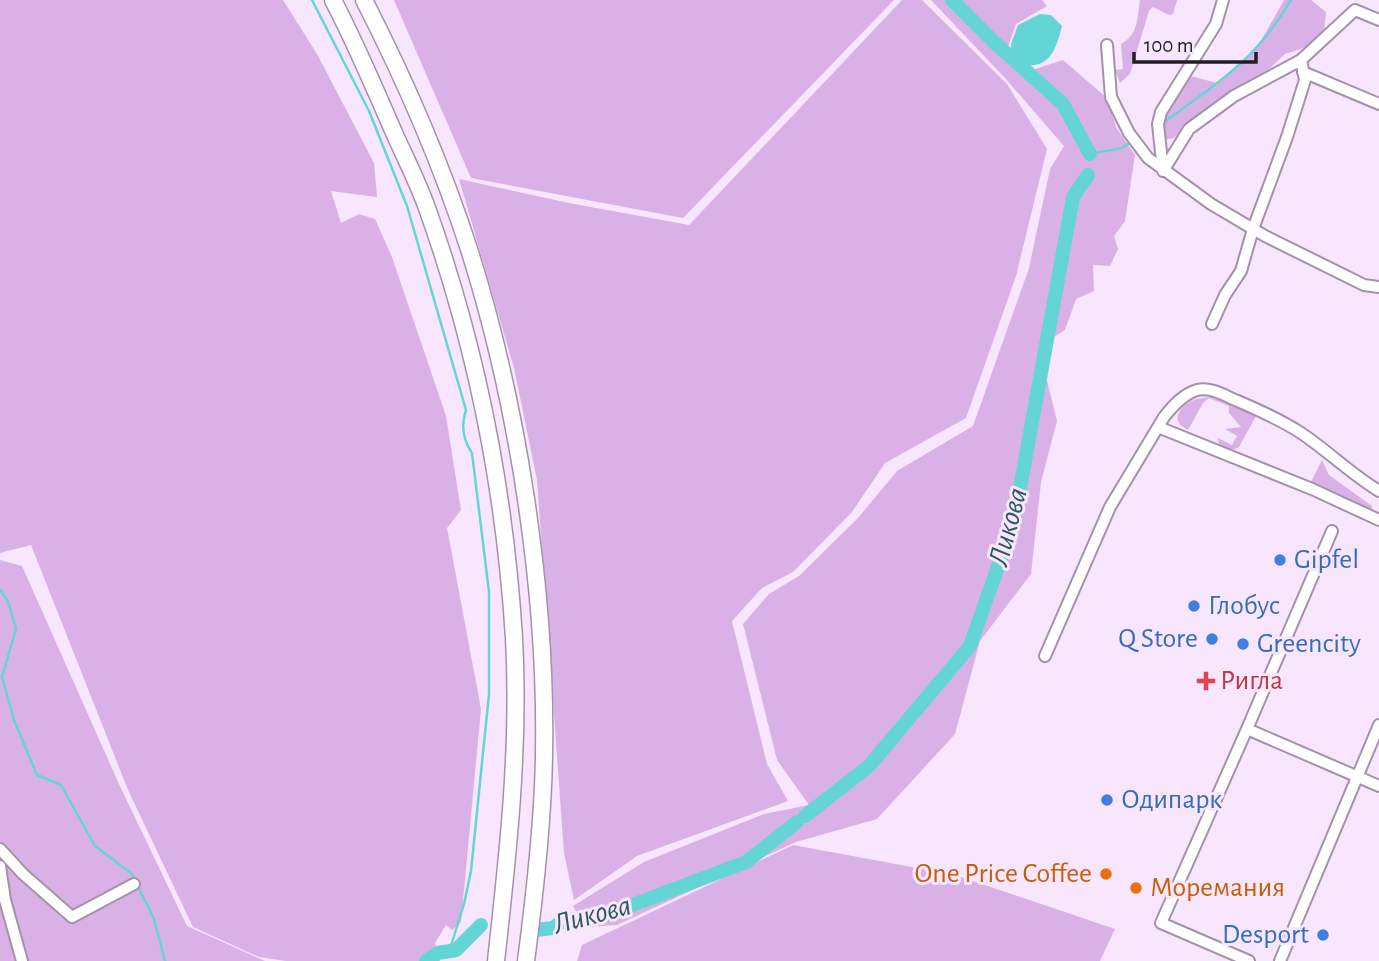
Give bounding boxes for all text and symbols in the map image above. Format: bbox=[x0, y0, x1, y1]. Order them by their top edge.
scale bar bbox=[1134, 21, 1256, 65]
text: 100 m bbox=[1144, 35, 1194, 56]
water label: Ликова bbox=[983, 485, 1033, 570]
place label: Gipfel bbox=[1294, 546, 1359, 574]
marker: Gipfel bbox=[1272, 552, 1288, 568]
place label: Глобус bbox=[1208, 592, 1280, 620]
marker: Глобус bbox=[1186, 598, 1202, 614]
place label: Q Store bbox=[1118, 625, 1198, 653]
place label: Greencity bbox=[1257, 630, 1361, 658]
marker: Q Store bbox=[1204, 631, 1220, 647]
marker: Greencity bbox=[1235, 636, 1251, 652]
place label: Ригла bbox=[1220, 667, 1283, 695]
marker: Ригла bbox=[1198, 673, 1214, 689]
place label: Одипарк bbox=[1121, 786, 1222, 814]
marker: Одипарк bbox=[1099, 792, 1115, 808]
place label: One Price Coffee bbox=[915, 860, 1092, 888]
marker: One Price Coffee bbox=[1098, 866, 1114, 882]
place label: Моремания bbox=[1150, 874, 1285, 902]
marker: Моремания bbox=[1128, 880, 1144, 896]
water label: Ликова bbox=[549, 890, 634, 940]
place label: Desport bbox=[1222, 921, 1309, 949]
marker: Desport bbox=[1315, 927, 1331, 943]

